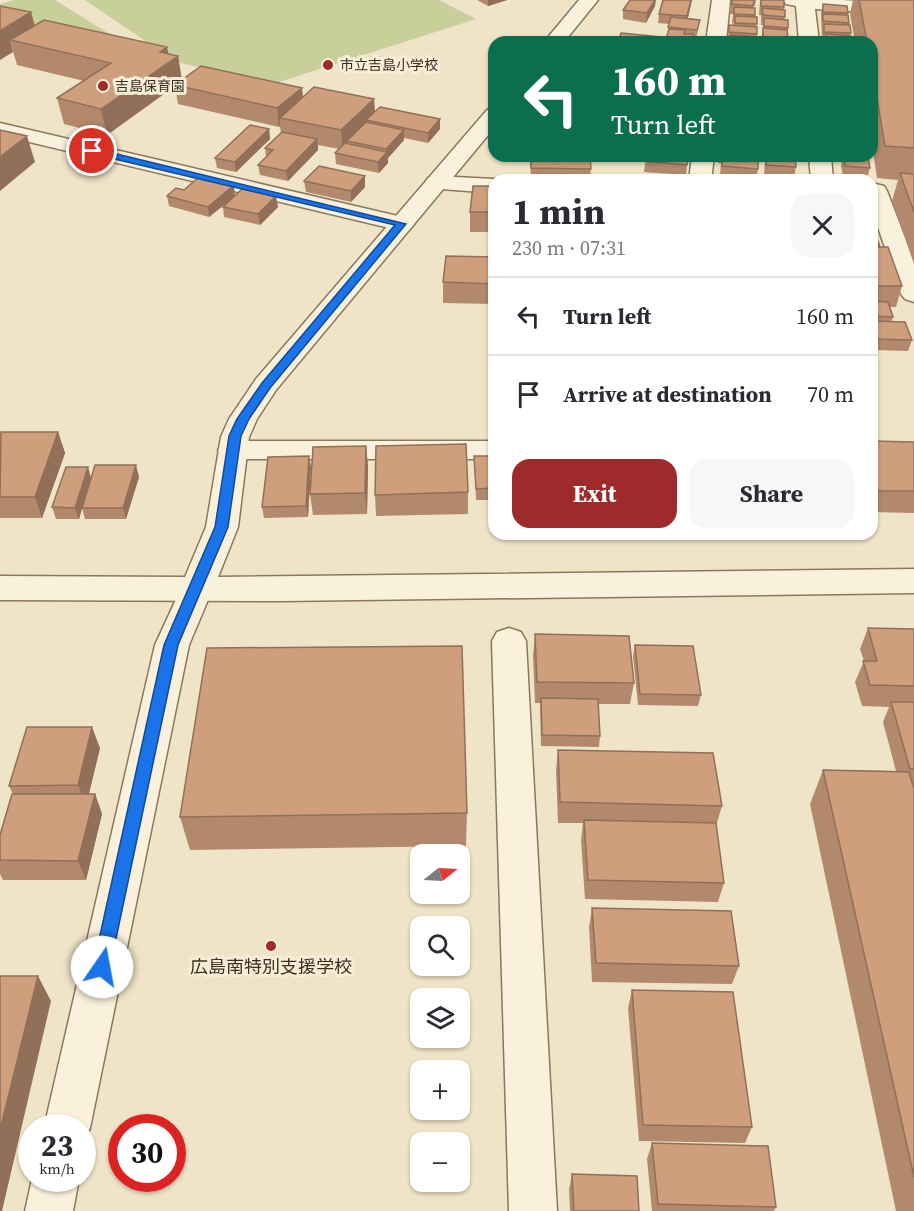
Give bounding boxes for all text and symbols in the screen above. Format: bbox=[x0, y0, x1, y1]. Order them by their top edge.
text: 160 m bbox=[611, 51, 726, 109]
place label: 市立吉島小学校 bbox=[340, 55, 438, 75]
marker: 市立吉島小学校 bbox=[321, 58, 335, 72]
icon: left bbox=[512, 60, 590, 138]
place label: 吉島保育園 bbox=[115, 76, 185, 96]
marker: 吉島保育園 bbox=[96, 79, 110, 93]
text: Turn left bbox=[611, 106, 715, 143]
pin bbox=[66, 125, 117, 176]
icon: arrive bbox=[75, 134, 108, 167]
text: 1 min bbox=[512, 187, 605, 236]
button: close bbox=[791, 194, 854, 257]
text: 230 m · 07:31 bbox=[512, 234, 626, 262]
icon: left bbox=[512, 300, 545, 333]
text: Turn left bbox=[563, 301, 651, 331]
text: 160 m bbox=[796, 301, 854, 331]
icon: arrive bbox=[512, 378, 545, 411]
text: Arrive at destination bbox=[563, 379, 772, 409]
text: 70 m bbox=[807, 379, 854, 409]
button: Exit bbox=[512, 459, 677, 528]
button: Share bbox=[689, 459, 854, 528]
north arrow bbox=[410, 844, 470, 904]
map controls bbox=[410, 844, 470, 1192]
button: search bbox=[410, 916, 470, 976]
position arrow bbox=[70, 935, 134, 999]
marker: 広島南特別支援学校 bbox=[264, 939, 278, 953]
place label: 広島南特別支援学校 bbox=[190, 954, 352, 979]
button: layers bbox=[410, 988, 470, 1048]
button: + bbox=[410, 1060, 470, 1120]
speed limit sign: 30 bbox=[108, 1114, 186, 1192]
text: 23 bbox=[41, 1125, 73, 1166]
button: − bbox=[410, 1132, 470, 1192]
text: km/h bbox=[39, 1158, 75, 1179]

